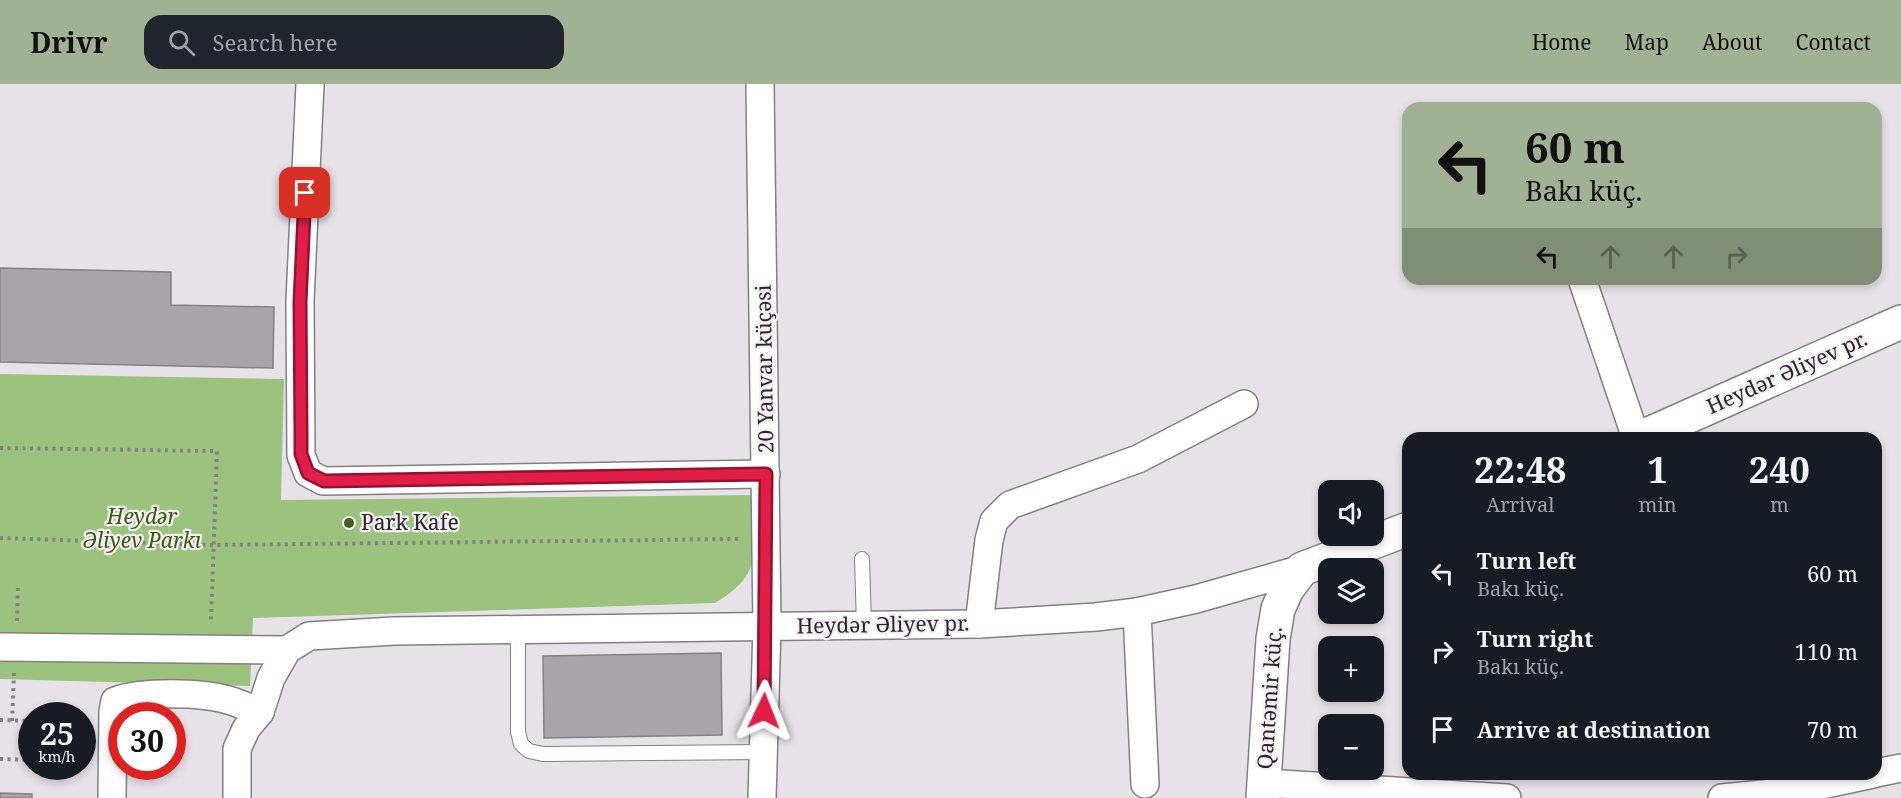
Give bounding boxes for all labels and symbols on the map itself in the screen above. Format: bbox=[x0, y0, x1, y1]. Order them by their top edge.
pin bbox=[279, 167, 330, 218]
street label: 20 Yanvar küçəsi bbox=[749, 284, 779, 454]
street label: Heydər Əliyev pr. bbox=[1702, 324, 1871, 420]
park label: Heydər Əliyev Parkı bbox=[83, 502, 202, 554]
place label: Park Kafe bbox=[361, 508, 459, 536]
marker: Park Kafe bbox=[342, 516, 356, 530]
street label: Heydər Əliyev pr. bbox=[796, 608, 970, 640]
street label: Qantəmir küç. bbox=[1250, 626, 1288, 770]
position arrow bbox=[732, 679, 796, 743]
speed limit sign: 30 bbox=[108, 702, 186, 780]

